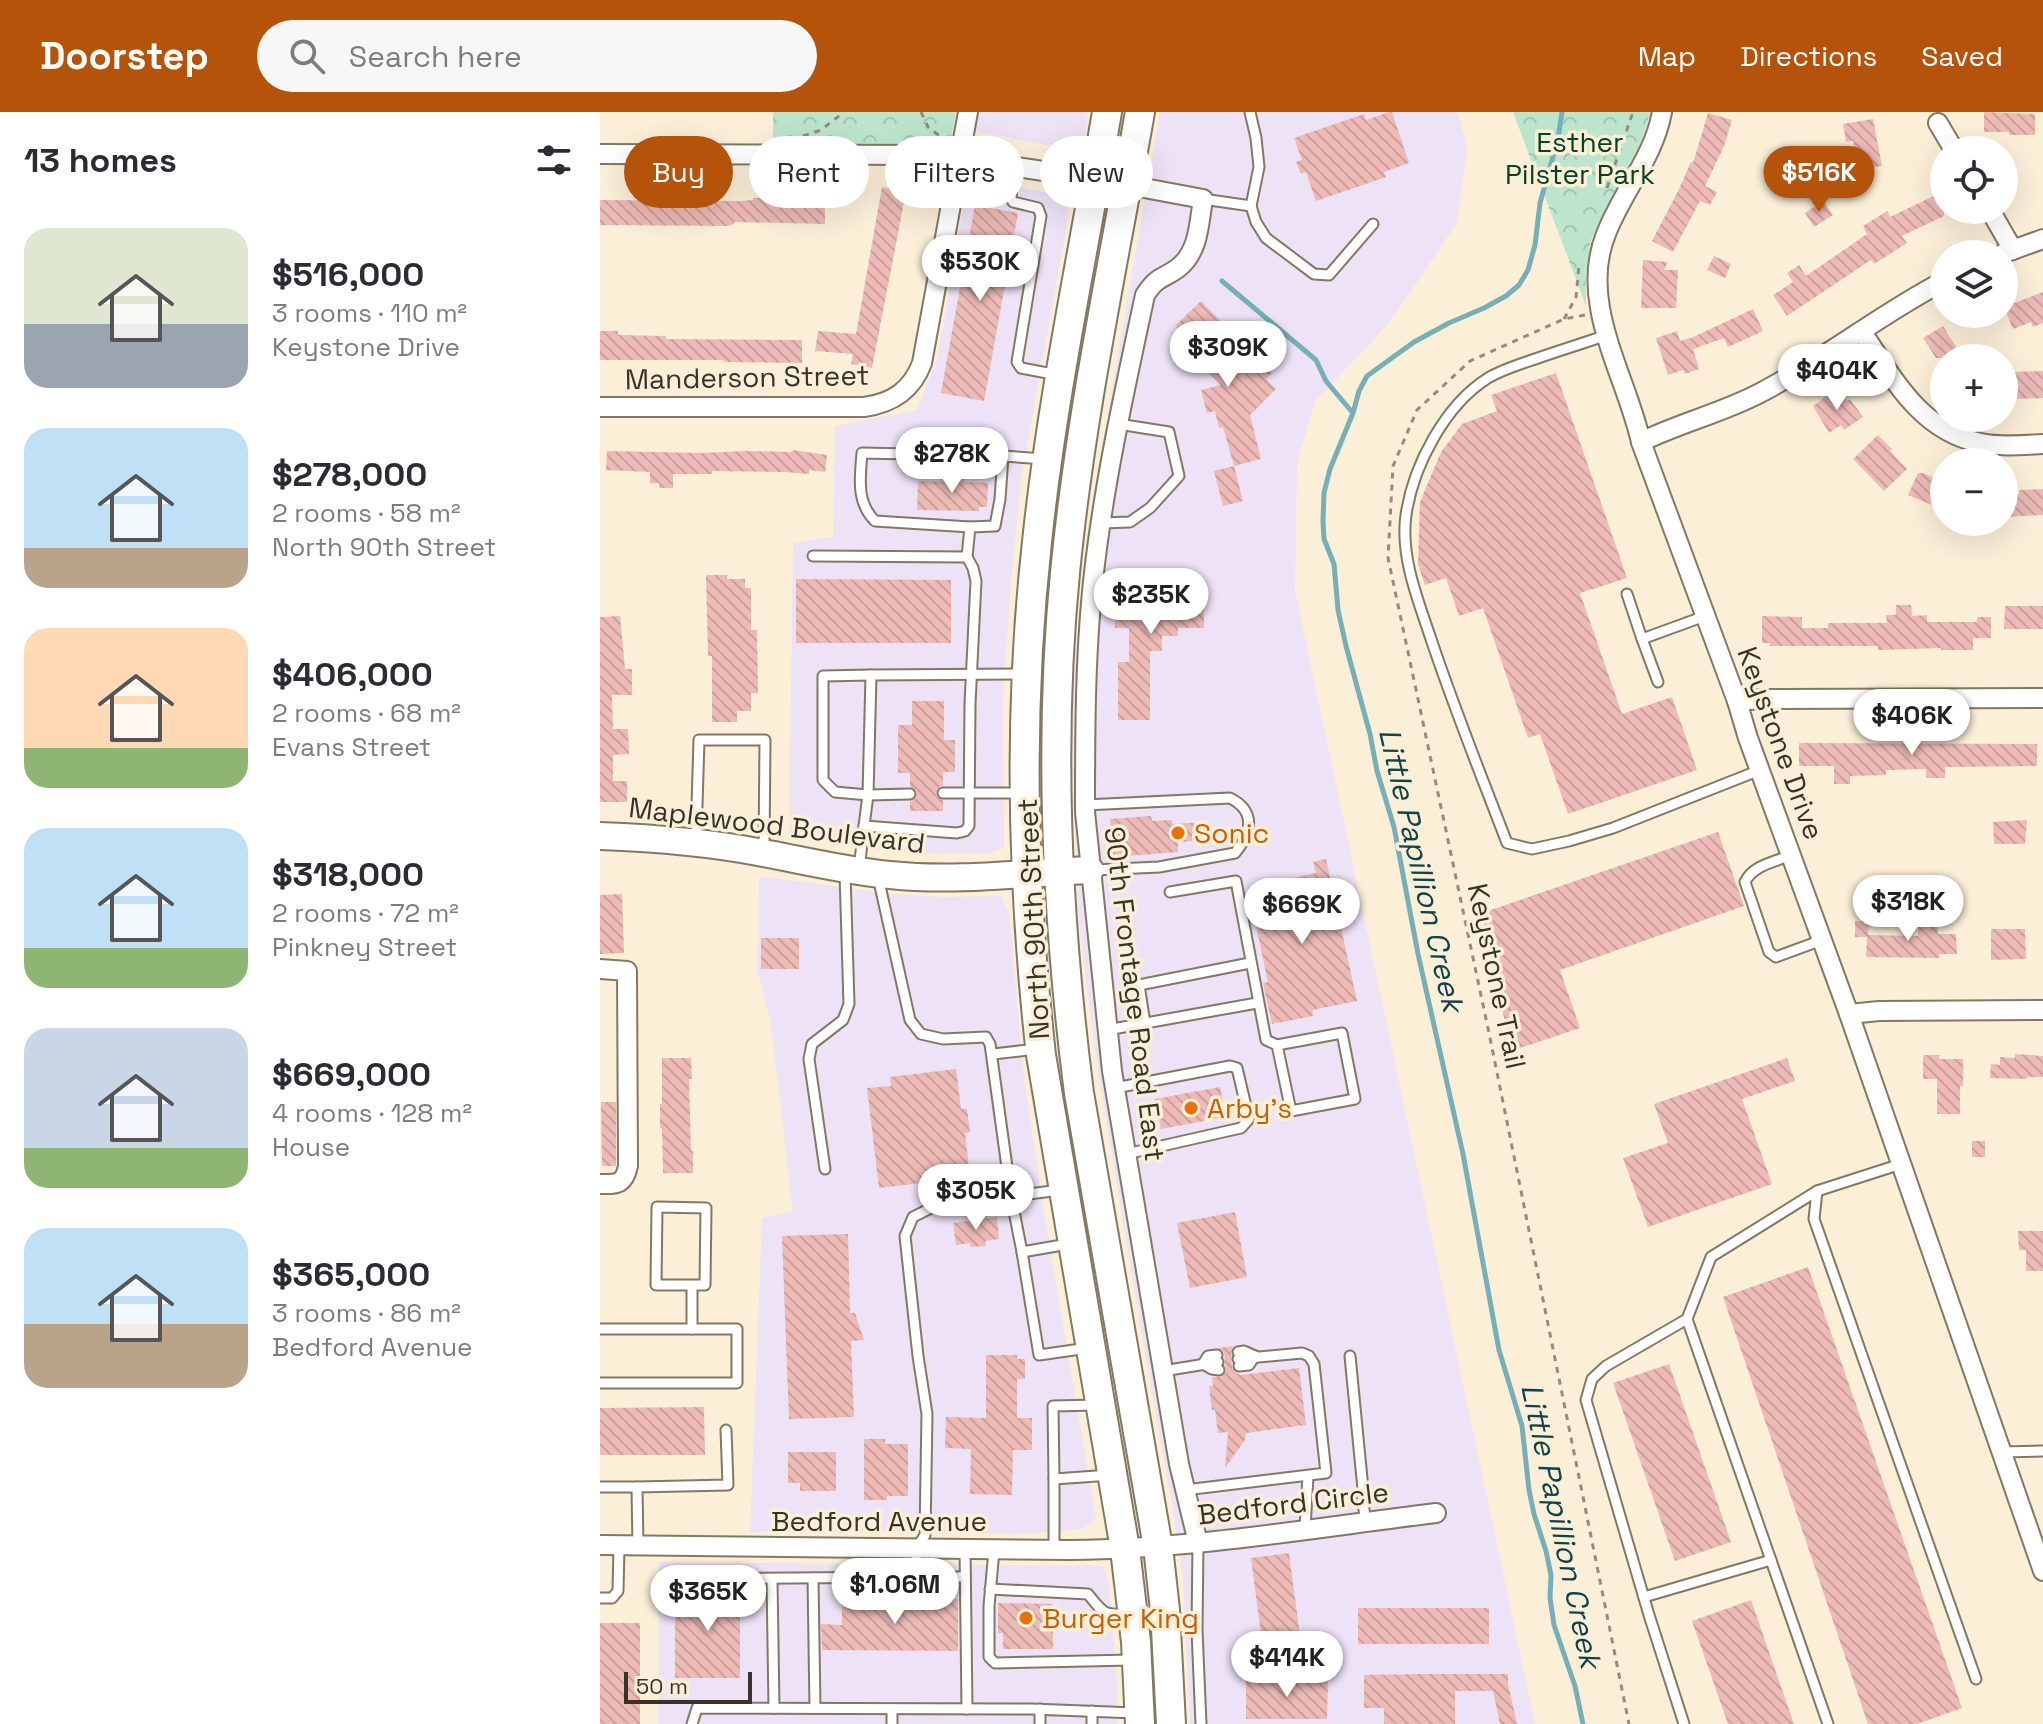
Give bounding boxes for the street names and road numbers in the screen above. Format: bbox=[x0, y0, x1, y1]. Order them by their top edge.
street label: Manderson Street bbox=[625, 357, 869, 397]
street label: Keystone Drive bbox=[1729, 642, 1833, 844]
street label: Maplewood Boulevard bbox=[627, 789, 927, 861]
street label: North 90th Street bbox=[1009, 797, 1057, 1041]
street label: 90th Frontage Road East bbox=[1097, 825, 1173, 1163]
street label: Keystone Trail bbox=[1460, 880, 1534, 1072]
street label: Bedford Circle bbox=[1195, 1473, 1391, 1533]
street label: Bedford Avenue bbox=[771, 1503, 987, 1539]

